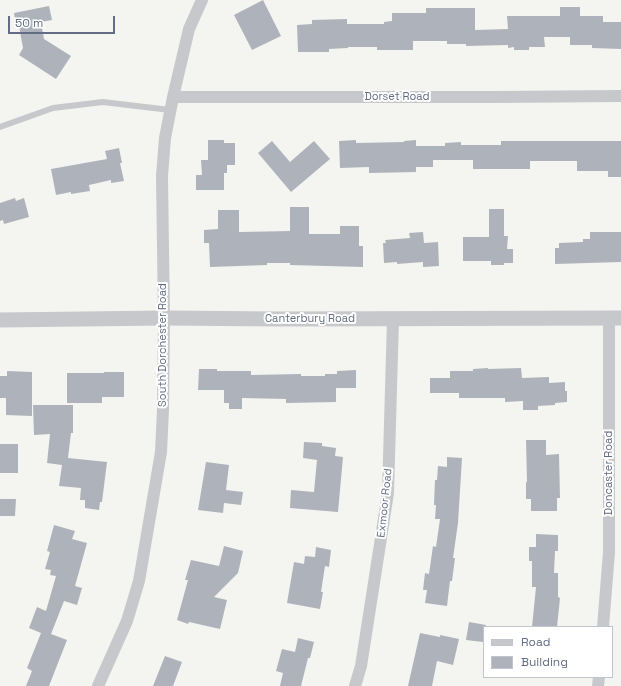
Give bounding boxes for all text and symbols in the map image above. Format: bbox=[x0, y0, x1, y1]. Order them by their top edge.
scale bar bbox=[10, 8, 117, 34]
text: 50 m bbox=[15, 15, 43, 31]
street label: Dorset Road bbox=[364, 90, 430, 104]
street label: South Dorchester Road bbox=[156, 283, 170, 407]
street label: Canterbury Road bbox=[265, 312, 355, 326]
street label: Doncaster Road bbox=[602, 431, 616, 515]
street label: Exmoor Road bbox=[375, 468, 395, 538]
legend bbox=[483, 626, 613, 678]
text: Road bbox=[521, 634, 550, 650]
text: Building bbox=[521, 654, 568, 670]

